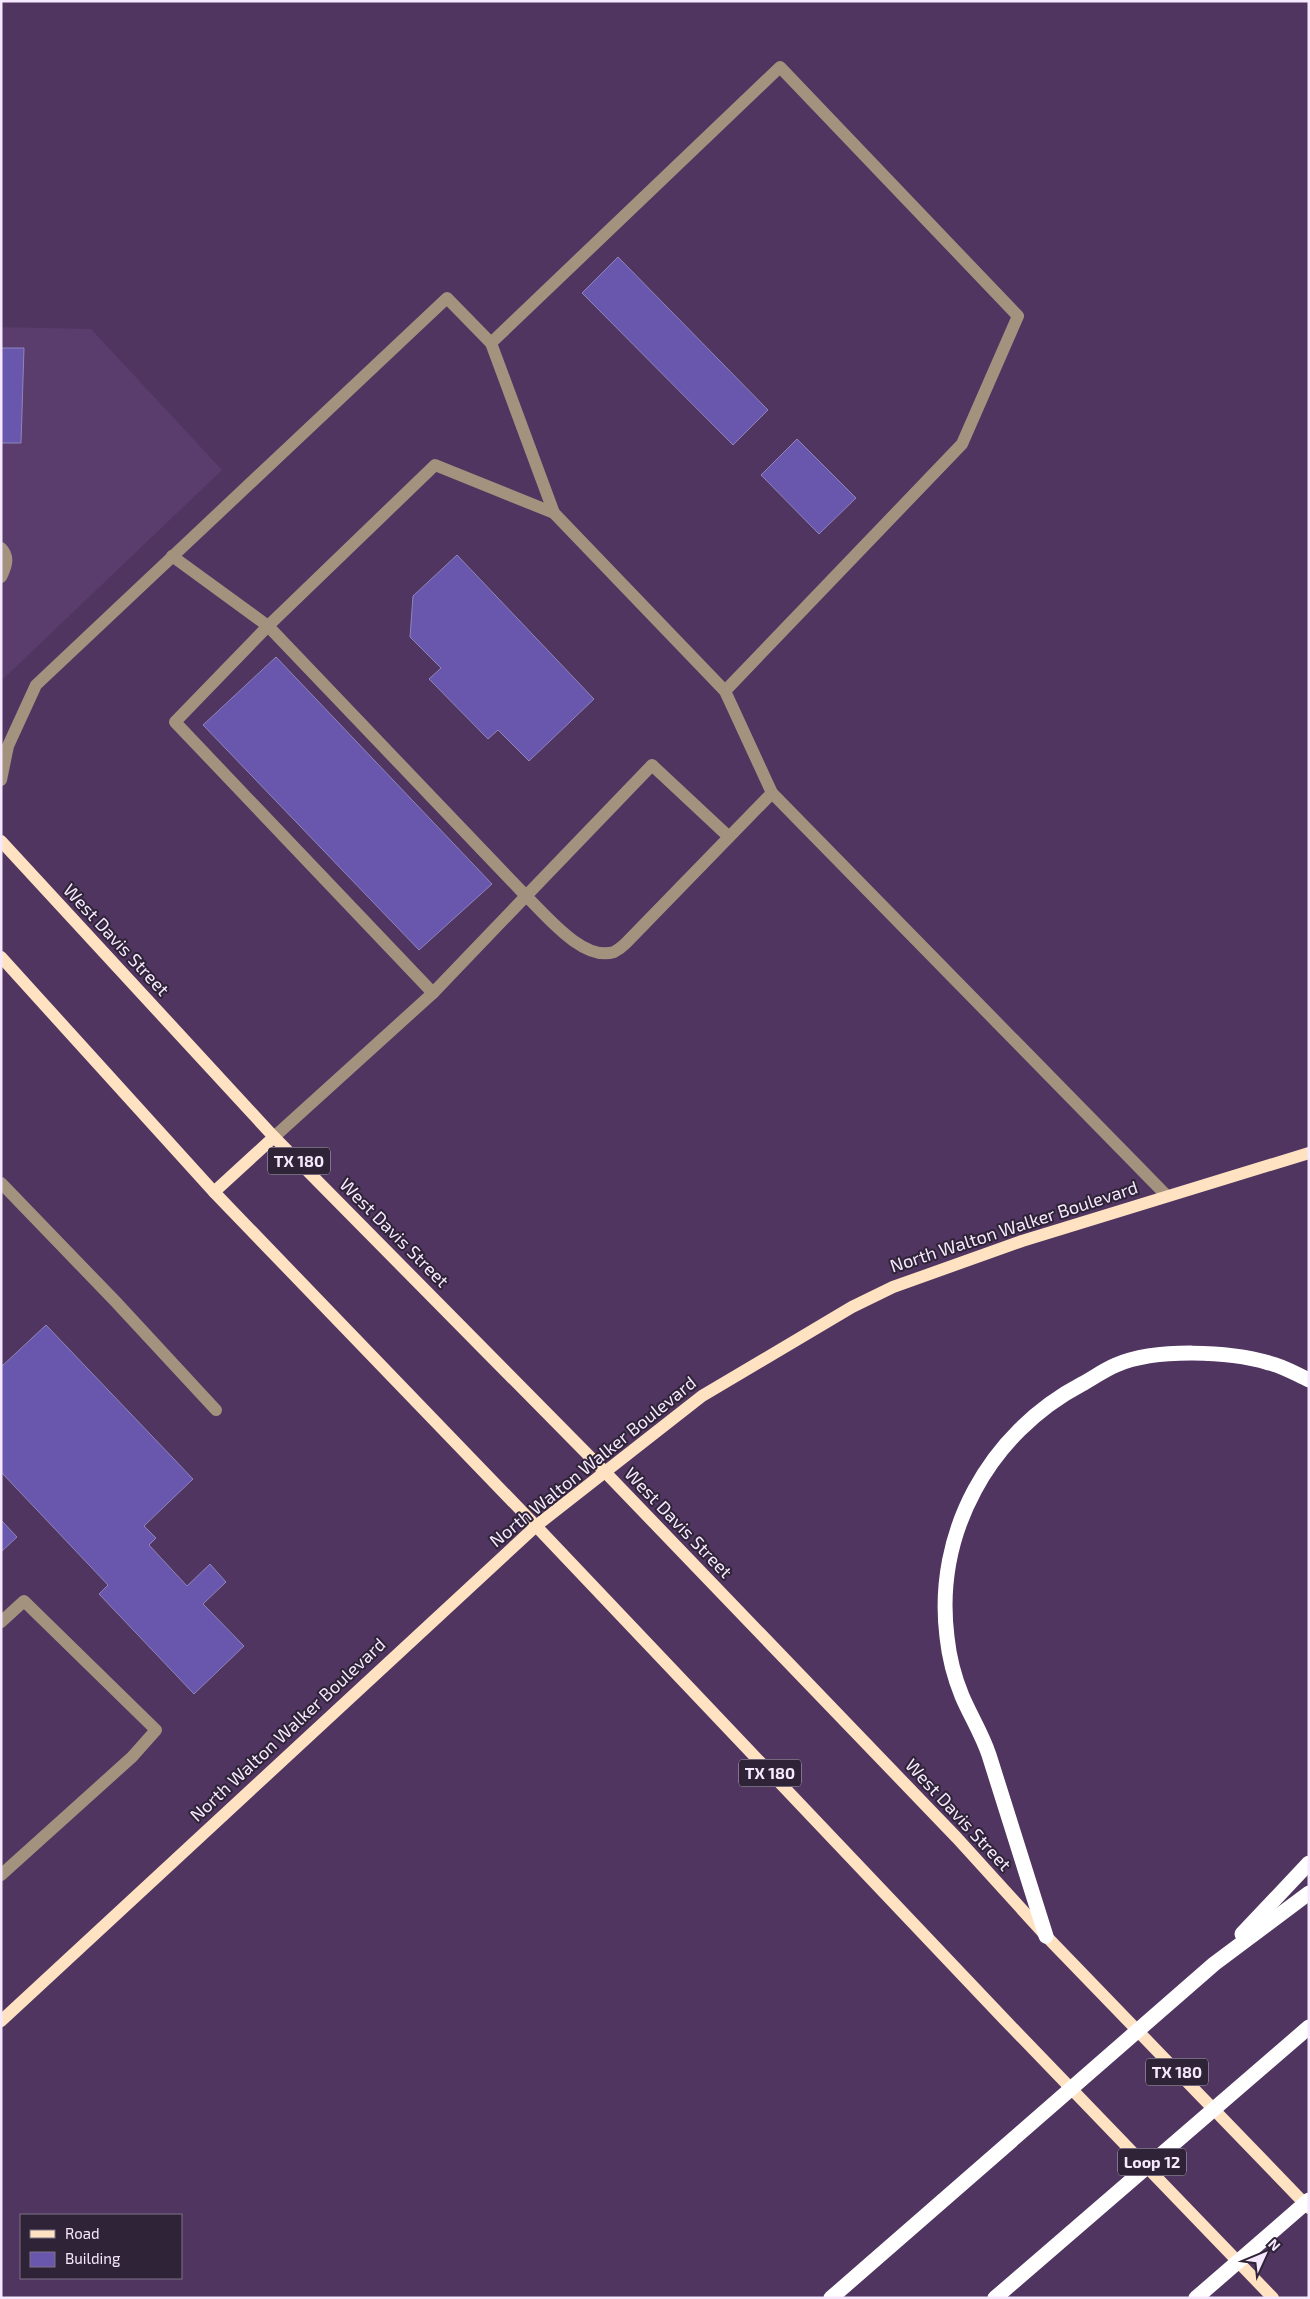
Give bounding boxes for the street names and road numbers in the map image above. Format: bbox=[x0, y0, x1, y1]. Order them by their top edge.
street label: West Davis Street bbox=[59, 879, 174, 1000]
road number: TX 180 bbox=[268, 1148, 330, 1174]
street label: West Davis Street bbox=[336, 1173, 454, 1292]
street label: North Walton Walker Boulevard bbox=[887, 1176, 1140, 1277]
street label: North Walton Walker Boulevard bbox=[485, 1371, 700, 1551]
street label: West Davis Street bbox=[620, 1462, 737, 1582]
street label: North Walton Walker Boulevard bbox=[185, 1633, 390, 1826]
street label: West Davis Street bbox=[901, 1754, 1016, 1875]
road number: TX 180 bbox=[739, 1760, 801, 1786]
road number: TX 180 bbox=[1146, 2058, 1208, 2086]
road number: Loop 12 bbox=[1118, 2148, 1186, 2176]

